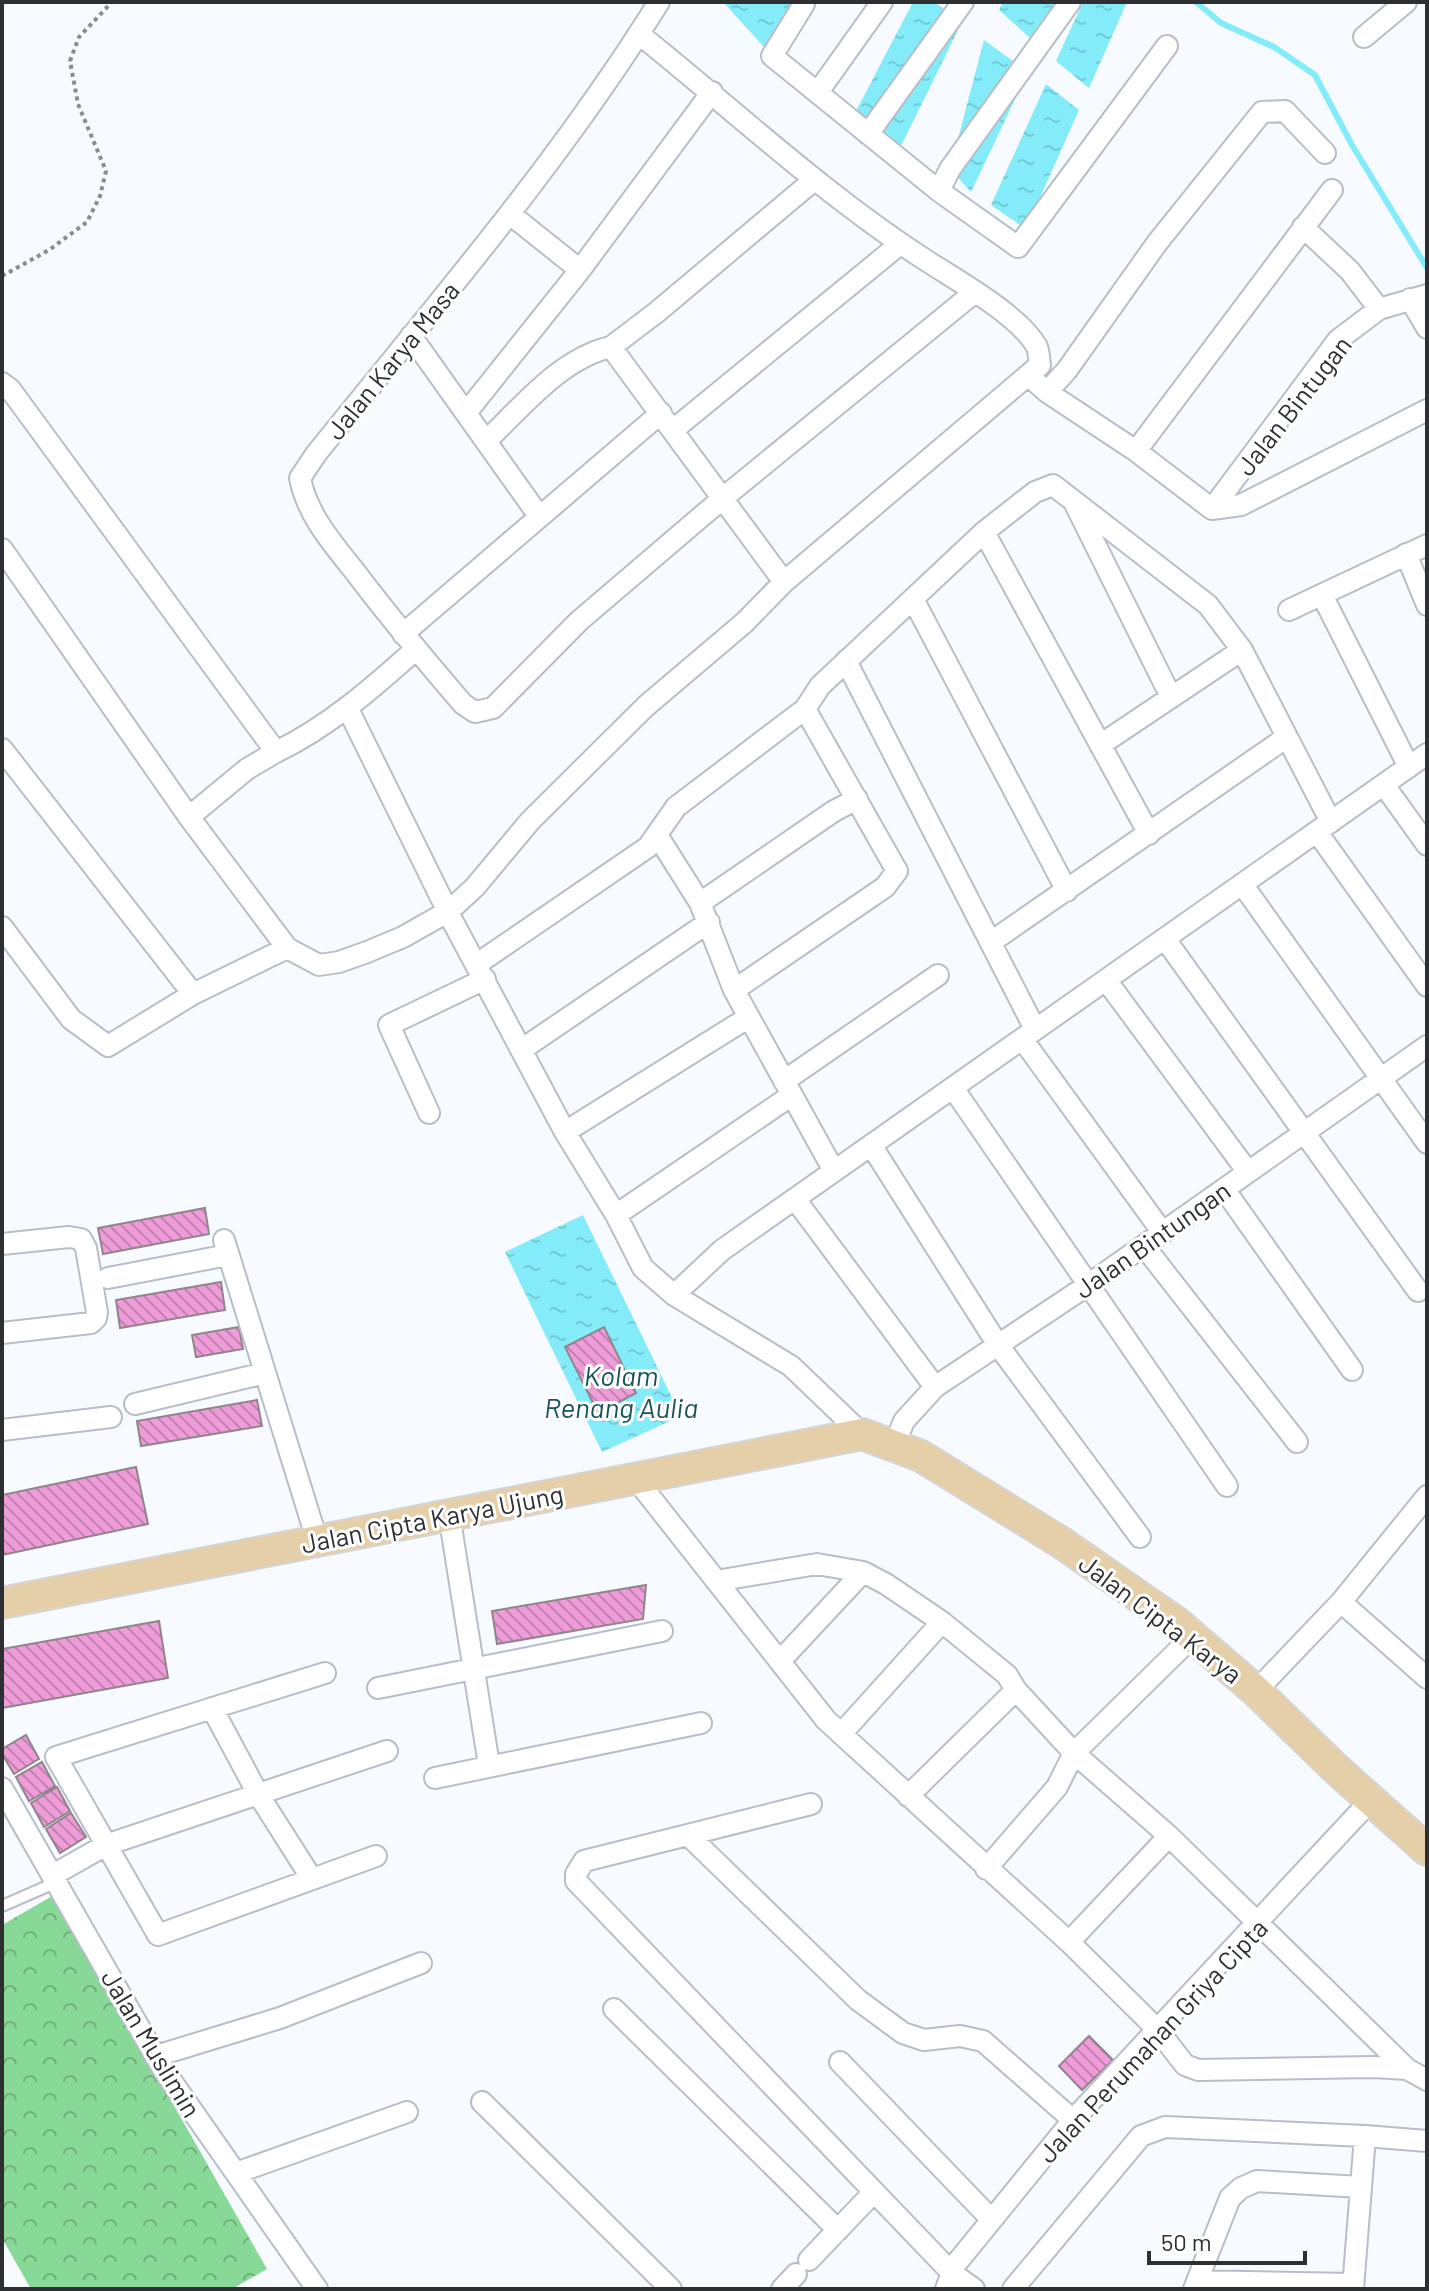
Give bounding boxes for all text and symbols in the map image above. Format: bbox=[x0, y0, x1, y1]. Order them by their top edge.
street label: Jalan Karya Masa bbox=[319, 275, 465, 445]
street label: Jalan Bintugan bbox=[1229, 329, 1357, 481]
street label: Jalan Bintungan bbox=[1068, 1174, 1236, 1304]
water label: Kolam Renang Aulia bbox=[544, 1358, 698, 1424]
street label: Jalan Cipta Karya Ujung bbox=[298, 1477, 566, 1559]
street label: Jalan Cipta Karya bbox=[1073, 1547, 1249, 1689]
street label: Jalan Perumahan Griya Cipta bbox=[1031, 1912, 1273, 2168]
street label: Jalan Muslimin bbox=[96, 1964, 208, 2122]
scale bar bbox=[1149, 2215, 1305, 2265]
text: 50 m bbox=[1161, 2227, 1212, 2256]

